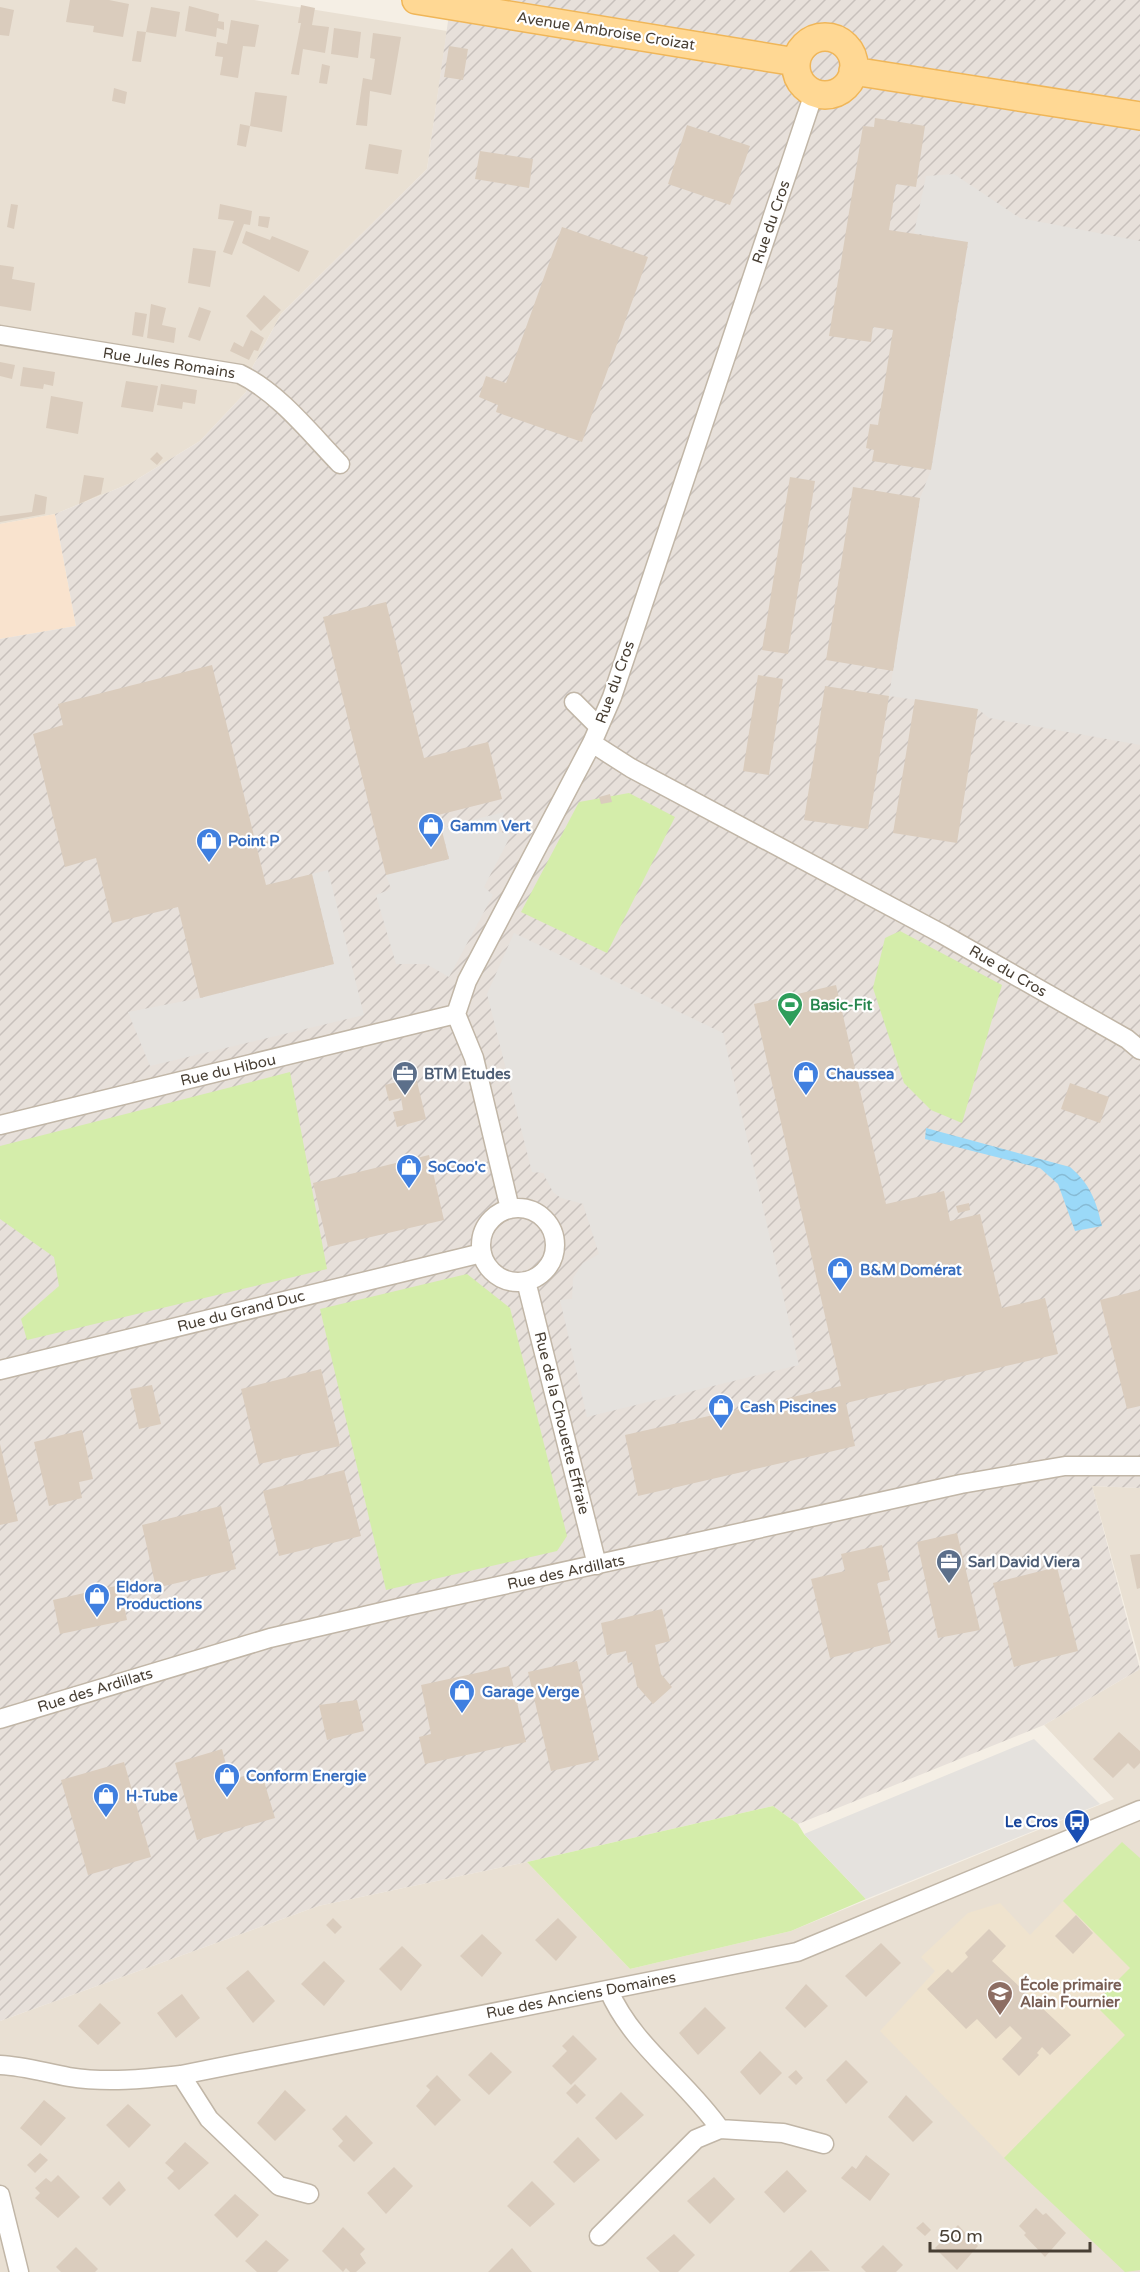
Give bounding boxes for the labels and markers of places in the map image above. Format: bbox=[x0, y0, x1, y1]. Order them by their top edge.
shop icon: Gamm Vert bbox=[416, 811, 446, 849]
place label: Gamm Vert bbox=[450, 817, 531, 835]
shop icon: Point P bbox=[194, 826, 224, 864]
place label: Point P bbox=[228, 832, 279, 850]
sports icon: Basic-Fit bbox=[775, 990, 805, 1028]
place label: Basic-Fit bbox=[810, 996, 872, 1014]
office icon: BTM Etudes bbox=[390, 1059, 420, 1097]
shop icon: Chaussea bbox=[791, 1059, 821, 1097]
place label: BTM Etudes bbox=[424, 1065, 511, 1083]
place label: Chaussea bbox=[826, 1065, 894, 1083]
shop icon: SoCoo'c bbox=[394, 1152, 424, 1190]
place label: SoCoo'c bbox=[428, 1158, 486, 1176]
shop icon: B&M Domérat bbox=[825, 1255, 855, 1293]
place label: B&M Domérat bbox=[860, 1261, 962, 1279]
shop icon: Cash Piscines bbox=[706, 1392, 736, 1430]
place label: Cash Piscines bbox=[740, 1398, 837, 1416]
office icon: Sarl David Viera bbox=[934, 1547, 964, 1585]
place label: Sarl David Viera bbox=[968, 1553, 1080, 1571]
place label: Eldora Productions bbox=[116, 1578, 202, 1613]
shop icon: Eldora Productions bbox=[82, 1581, 112, 1619]
shop icon: Garage Verge bbox=[447, 1677, 477, 1715]
place label: Garage Verge bbox=[482, 1683, 580, 1702]
shop icon: Conform Energie bbox=[212, 1761, 242, 1799]
place label: Conform Energie bbox=[246, 1767, 367, 1786]
shop icon: H-Tube bbox=[91, 1781, 121, 1819]
place label: H-Tube bbox=[126, 1787, 178, 1805]
bus stop icon: Le Cros bbox=[1062, 1807, 1092, 1845]
place label: Le Cros bbox=[1005, 1813, 1058, 1831]
place label: École primaire Alain Fournier bbox=[1020, 1975, 1122, 2011]
school or university icon: École primaire Alain Fournier bbox=[985, 1979, 1015, 2017]

